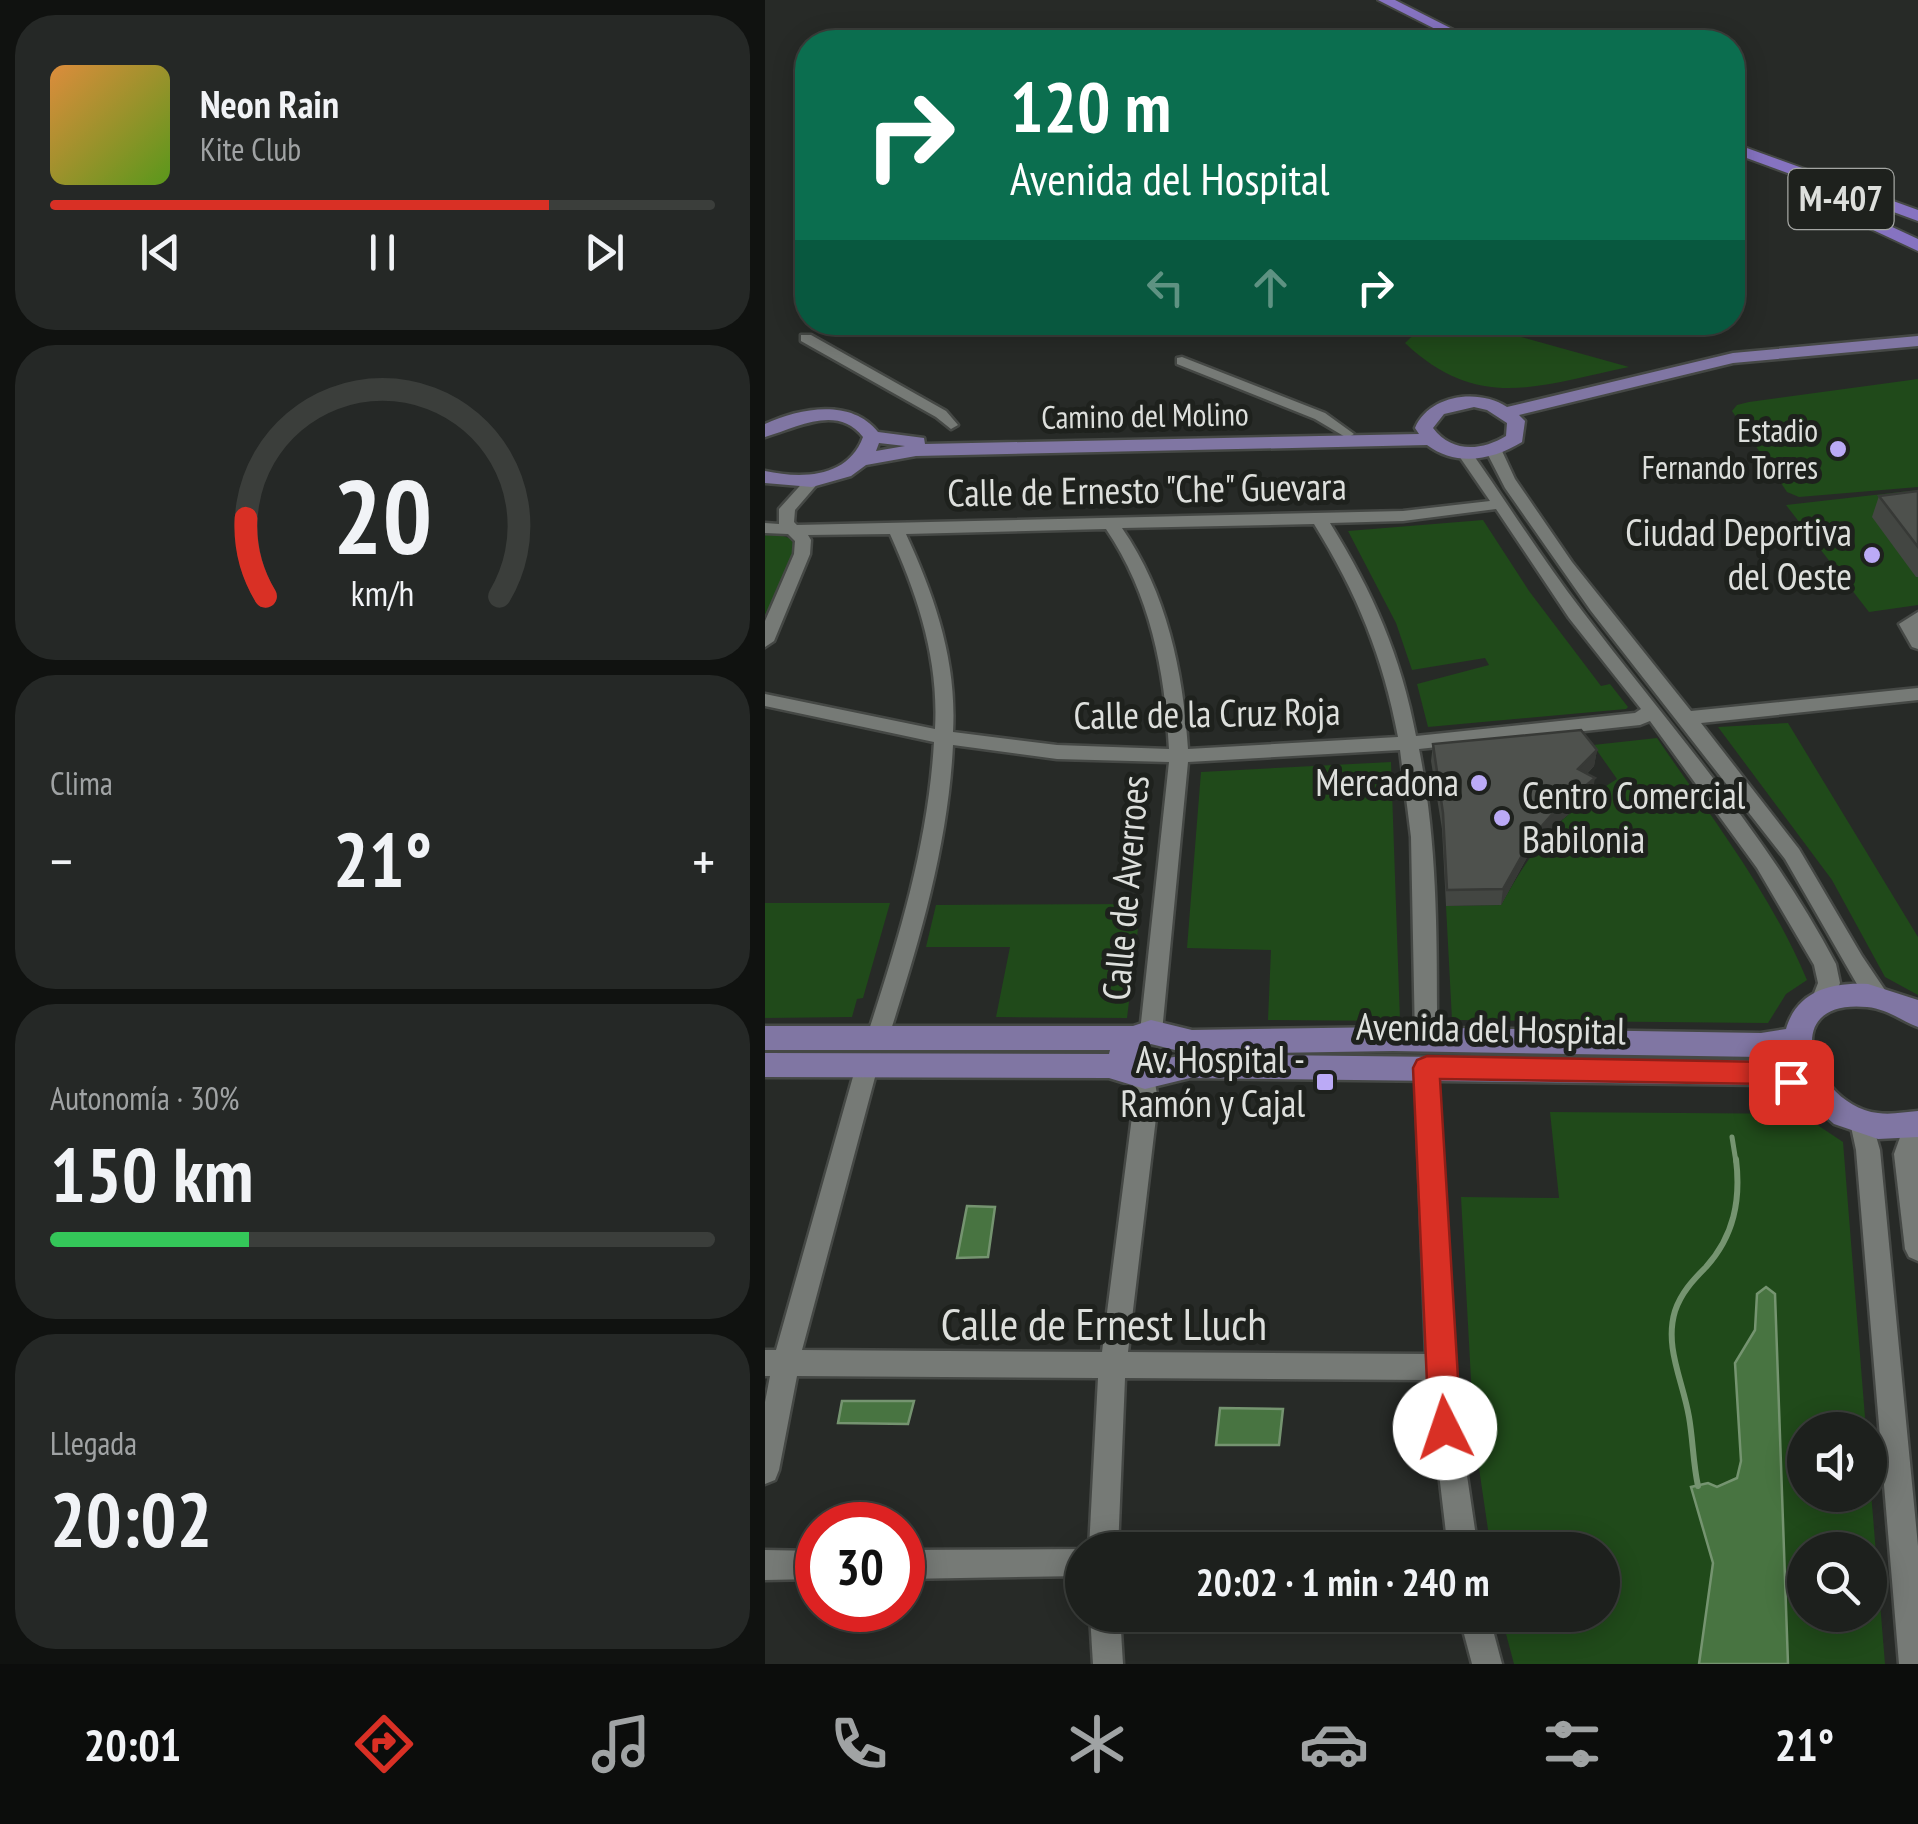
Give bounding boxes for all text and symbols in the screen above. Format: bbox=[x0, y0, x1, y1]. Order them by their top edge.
text: 120 m bbox=[1010, 61, 1171, 151]
icon: right bbox=[845, 70, 975, 200]
text: Neon Rain bbox=[200, 79, 339, 128]
text: Kite Club bbox=[200, 128, 301, 170]
text: Avenida del Hospital bbox=[1010, 149, 1330, 207]
road number: M-407 bbox=[1789, 169, 1893, 229]
icon: previous bbox=[133, 225, 188, 280]
icon: pause bbox=[355, 225, 410, 280]
icon: next bbox=[577, 225, 632, 280]
icon: left bbox=[1138, 260, 1193, 315]
icon: ahead bbox=[1243, 260, 1298, 315]
icon: right bbox=[1348, 260, 1403, 315]
street label: Camino del Molino bbox=[1041, 392, 1249, 438]
place label: Estadio Fernando Torres bbox=[1642, 409, 1818, 488]
marker: Estadio Fernando Torres bbox=[1827, 438, 1849, 460]
text: 20 bbox=[333, 448, 432, 583]
street label: Calle de Ernesto "Che" Guevara bbox=[947, 461, 1347, 516]
place label: Ciudad Deportiva del Oeste bbox=[1625, 507, 1852, 600]
marker: Ciudad Deportiva del Oeste bbox=[1861, 544, 1883, 566]
text: km/h bbox=[351, 570, 414, 616]
street label: Calle de la Cruz Roja bbox=[1073, 686, 1341, 739]
place label: Mercadona bbox=[1315, 757, 1459, 806]
text: Clima bbox=[50, 762, 113, 804]
place label: Centro Comercial Babilonia bbox=[1522, 770, 1746, 863]
marker: Mercadona bbox=[1468, 772, 1490, 794]
street label: Calle de Averroes bbox=[1090, 773, 1159, 1002]
marker: Centro Comercial Babilonia bbox=[1491, 807, 1513, 829]
text: 21° bbox=[333, 811, 432, 908]
text: − bbox=[50, 825, 73, 896]
text: + bbox=[692, 825, 715, 896]
street label: Avenida del Hospital bbox=[1356, 1001, 1626, 1054]
place label: Av. Hospital - Ramón y Cajal bbox=[1120, 1034, 1305, 1127]
pin bbox=[1749, 1040, 1834, 1125]
icon: arrive bbox=[1764, 1055, 1819, 1110]
marker: Av. Hospital - Ramón y Cajal bbox=[1314, 1071, 1336, 1093]
text: Autonomía · 30% bbox=[50, 1077, 239, 1119]
text: 150 km bbox=[50, 1126, 254, 1223]
street label: Calle de Ernest Lluch bbox=[941, 1294, 1267, 1352]
position arrow bbox=[1393, 1376, 1497, 1480]
map controls bbox=[1787, 1412, 1887, 1632]
button: sound bbox=[1787, 1412, 1887, 1512]
text: Llegada bbox=[50, 1422, 137, 1464]
text: 20:02 bbox=[50, 1471, 212, 1568]
speed limit sign: 30 bbox=[795, 1502, 925, 1632]
button: search bbox=[1787, 1532, 1887, 1632]
text: 20:02 · 1 min · 240 m bbox=[1196, 1557, 1489, 1606]
icon: directions bbox=[349, 1709, 419, 1779]
icon: music bbox=[586, 1709, 656, 1779]
icon: phone bbox=[824, 1709, 894, 1779]
icon: climate bbox=[1062, 1709, 1132, 1779]
icon: car bbox=[1299, 1709, 1369, 1779]
icon: filters bbox=[1537, 1709, 1607, 1779]
text: 20:01 bbox=[84, 1715, 181, 1773]
text: 21° bbox=[1775, 1715, 1834, 1773]

